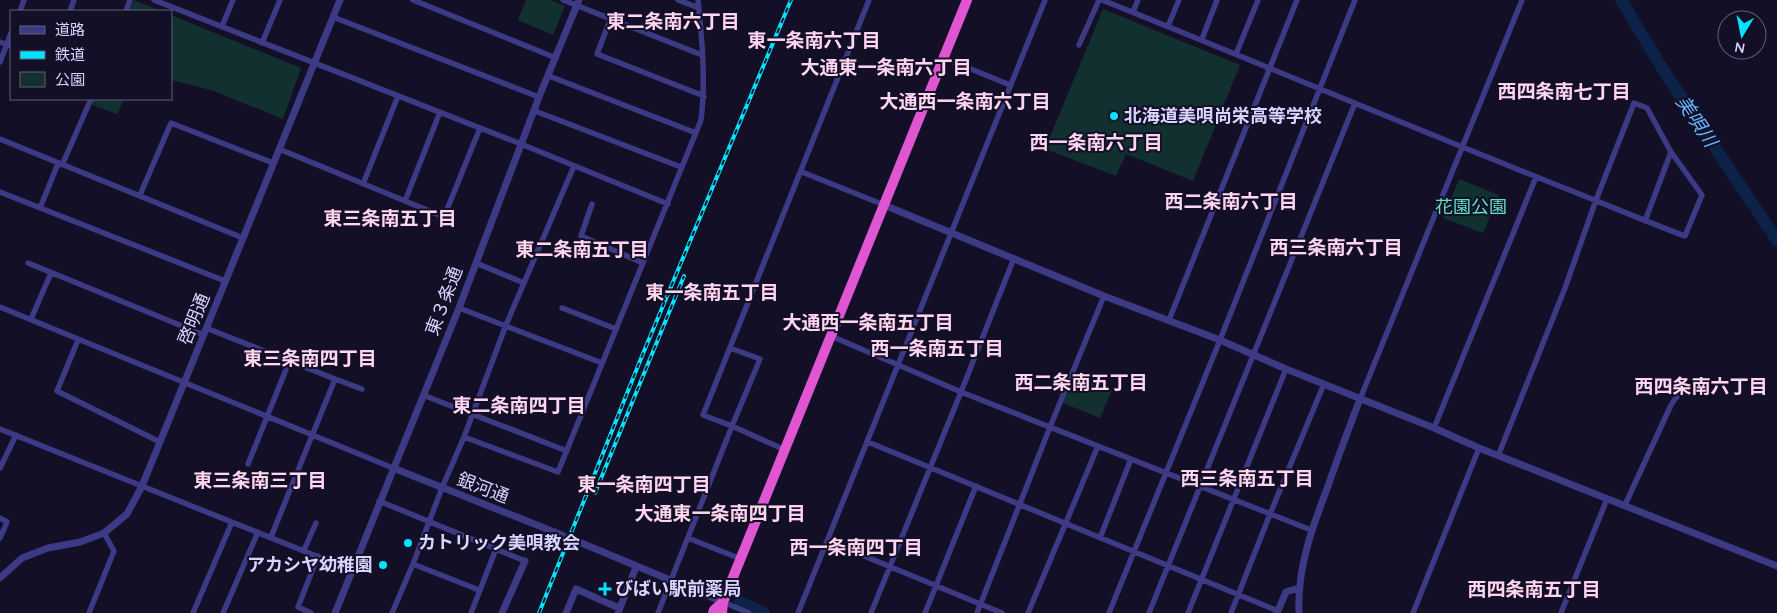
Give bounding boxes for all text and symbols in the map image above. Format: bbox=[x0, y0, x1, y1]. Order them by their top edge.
district label: 東二条南六丁目 bbox=[606, 9, 740, 33]
legend bbox=[10, 10, 172, 100]
north arrow bbox=[1717, 10, 1767, 60]
text: 道路 bbox=[55, 20, 85, 39]
district label: 東一条南六丁目 bbox=[747, 28, 881, 52]
text: N bbox=[1733, 38, 1746, 58]
text: 鉄道 bbox=[55, 45, 85, 64]
district label: 大通東一条南六丁目 bbox=[800, 55, 972, 79]
text: 公園 bbox=[55, 70, 85, 89]
district label: 西四条南七丁目 bbox=[1497, 79, 1631, 103]
district label: 大通西一条南六丁目 bbox=[879, 89, 1051, 113]
water label: 美唄川 bbox=[1671, 91, 1724, 153]
place label: 北海道美唄尚栄高等学校 bbox=[1124, 104, 1322, 127]
marker: 北海道美唄尚栄高等学校 bbox=[1108, 110, 1120, 122]
district label: 西一条南六丁目 bbox=[1029, 130, 1163, 154]
district label: 西二条南六丁目 bbox=[1164, 189, 1298, 213]
park label: 花園公園 bbox=[1435, 195, 1507, 218]
district label: 東三条南五丁目 bbox=[323, 206, 457, 230]
district label: 西三条南六丁目 bbox=[1269, 235, 1403, 259]
district label: 東二条南五丁目 bbox=[515, 237, 649, 261]
street label: 東３条通 bbox=[420, 263, 467, 339]
district label: 東一条南五丁目 bbox=[645, 280, 779, 304]
street label: 啓明通 bbox=[173, 289, 214, 348]
district label: 大通西一条南五丁目 bbox=[782, 310, 954, 334]
district label: 西一条南五丁目 bbox=[870, 336, 1004, 360]
district label: 東三条南四丁目 bbox=[243, 346, 377, 370]
district label: 西二条南五丁目 bbox=[1014, 370, 1148, 394]
district label: 西四条南六丁目 bbox=[1634, 374, 1768, 398]
district label: 東二条南四丁目 bbox=[452, 393, 586, 417]
district label: 西三条南五丁目 bbox=[1180, 466, 1314, 490]
street label: 銀河通 bbox=[454, 467, 513, 508]
district label: 東三条南三丁目 bbox=[193, 468, 327, 492]
district label: 東一条南四丁目 bbox=[577, 472, 711, 496]
district label: 大通東一条南四丁目 bbox=[634, 501, 806, 525]
place label: カトリック美唄教会 bbox=[418, 531, 580, 554]
district label: 西一条南四丁目 bbox=[789, 535, 923, 559]
marker: カトリック美唄教会 bbox=[402, 537, 414, 549]
place label: アカシヤ幼稚園 bbox=[247, 553, 373, 576]
marker: アカシヤ幼稚園 bbox=[377, 559, 389, 571]
place label: びばい駅前薬局 bbox=[615, 577, 741, 600]
district label: 西四条南五丁目 bbox=[1467, 577, 1601, 601]
marker: びばい駅前薬局 bbox=[599, 583, 611, 595]

